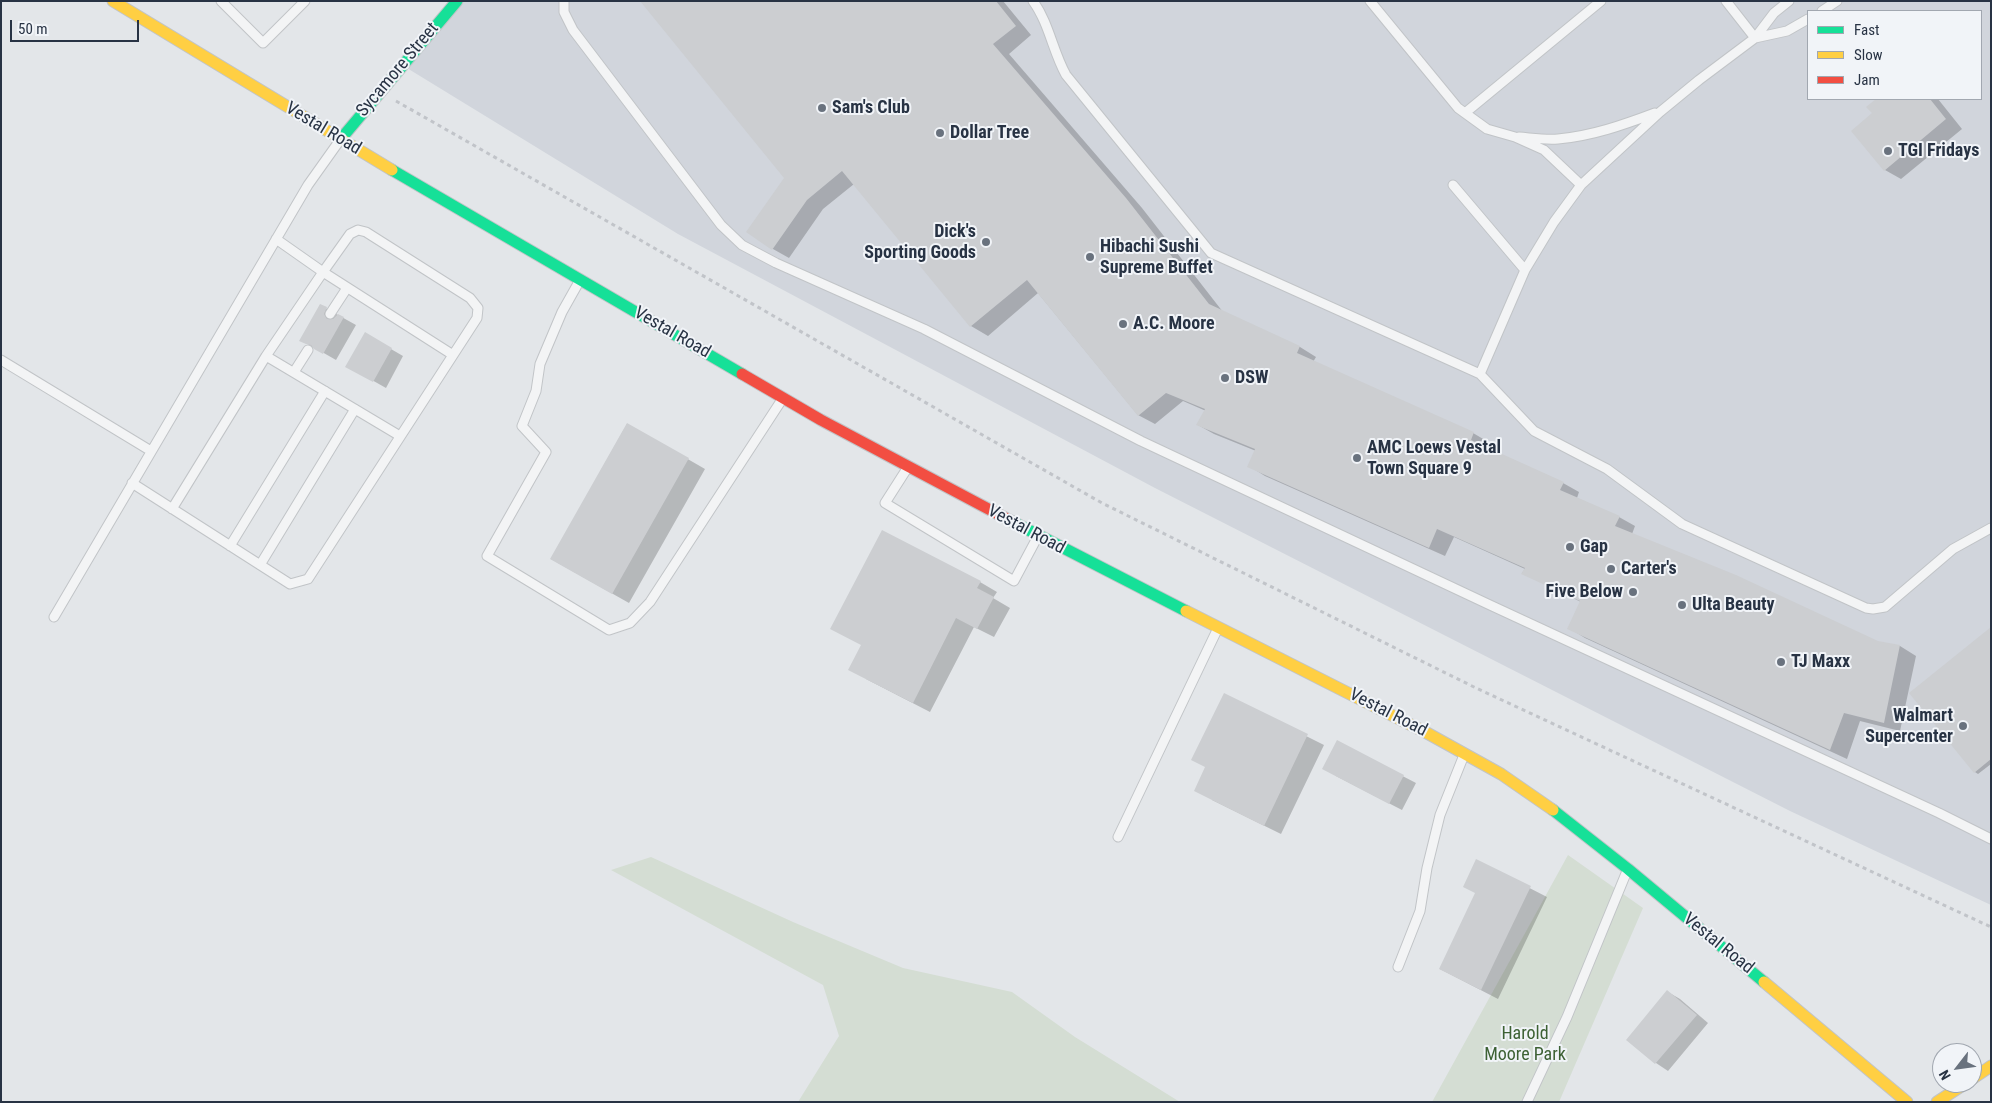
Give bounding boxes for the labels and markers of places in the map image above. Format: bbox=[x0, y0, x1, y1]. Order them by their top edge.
place label: Sam's Club bbox=[832, 97, 910, 119]
marker: Sam's Club bbox=[816, 102, 828, 114]
place label: Dollar Tree bbox=[950, 122, 1029, 144]
marker: Dollar Tree bbox=[934, 127, 946, 139]
place label: TGI Fridays bbox=[1898, 140, 1979, 162]
marker: TGI Fridays bbox=[1882, 145, 1894, 157]
place label: Dick's Sporting Goods bbox=[864, 221, 976, 264]
marker: Dick's Sporting Goods bbox=[980, 236, 992, 248]
place label: Hibachi Sushi Supreme Buffet bbox=[1100, 236, 1213, 278]
marker: Hibachi Sushi Supreme Buffet bbox=[1084, 251, 1096, 263]
place label: A.C. Moore bbox=[1133, 313, 1215, 335]
marker: A.C. Moore bbox=[1117, 318, 1129, 330]
place label: DSW bbox=[1235, 367, 1268, 389]
marker: DSW bbox=[1219, 372, 1231, 384]
place label: AMC Loews Vestal Town Square 9 bbox=[1367, 437, 1501, 479]
marker: AMC Loews Vestal Town Square 9 bbox=[1351, 452, 1363, 464]
place label: Gap bbox=[1580, 536, 1608, 558]
marker: Gap bbox=[1564, 541, 1576, 553]
place label: Carter's bbox=[1621, 558, 1677, 580]
marker: Carter's bbox=[1605, 563, 1617, 575]
place label: Five Below bbox=[1546, 581, 1623, 603]
marker: Five Below bbox=[1627, 586, 1639, 598]
place label: Ulta Beauty bbox=[1692, 594, 1775, 616]
marker: Ulta Beauty bbox=[1676, 599, 1688, 611]
place label: TJ Maxx bbox=[1791, 651, 1850, 673]
marker: TJ Maxx bbox=[1775, 656, 1787, 668]
place label: Walmart Supercenter bbox=[1865, 705, 1953, 748]
marker: Walmart Supercenter bbox=[1957, 720, 1969, 732]

